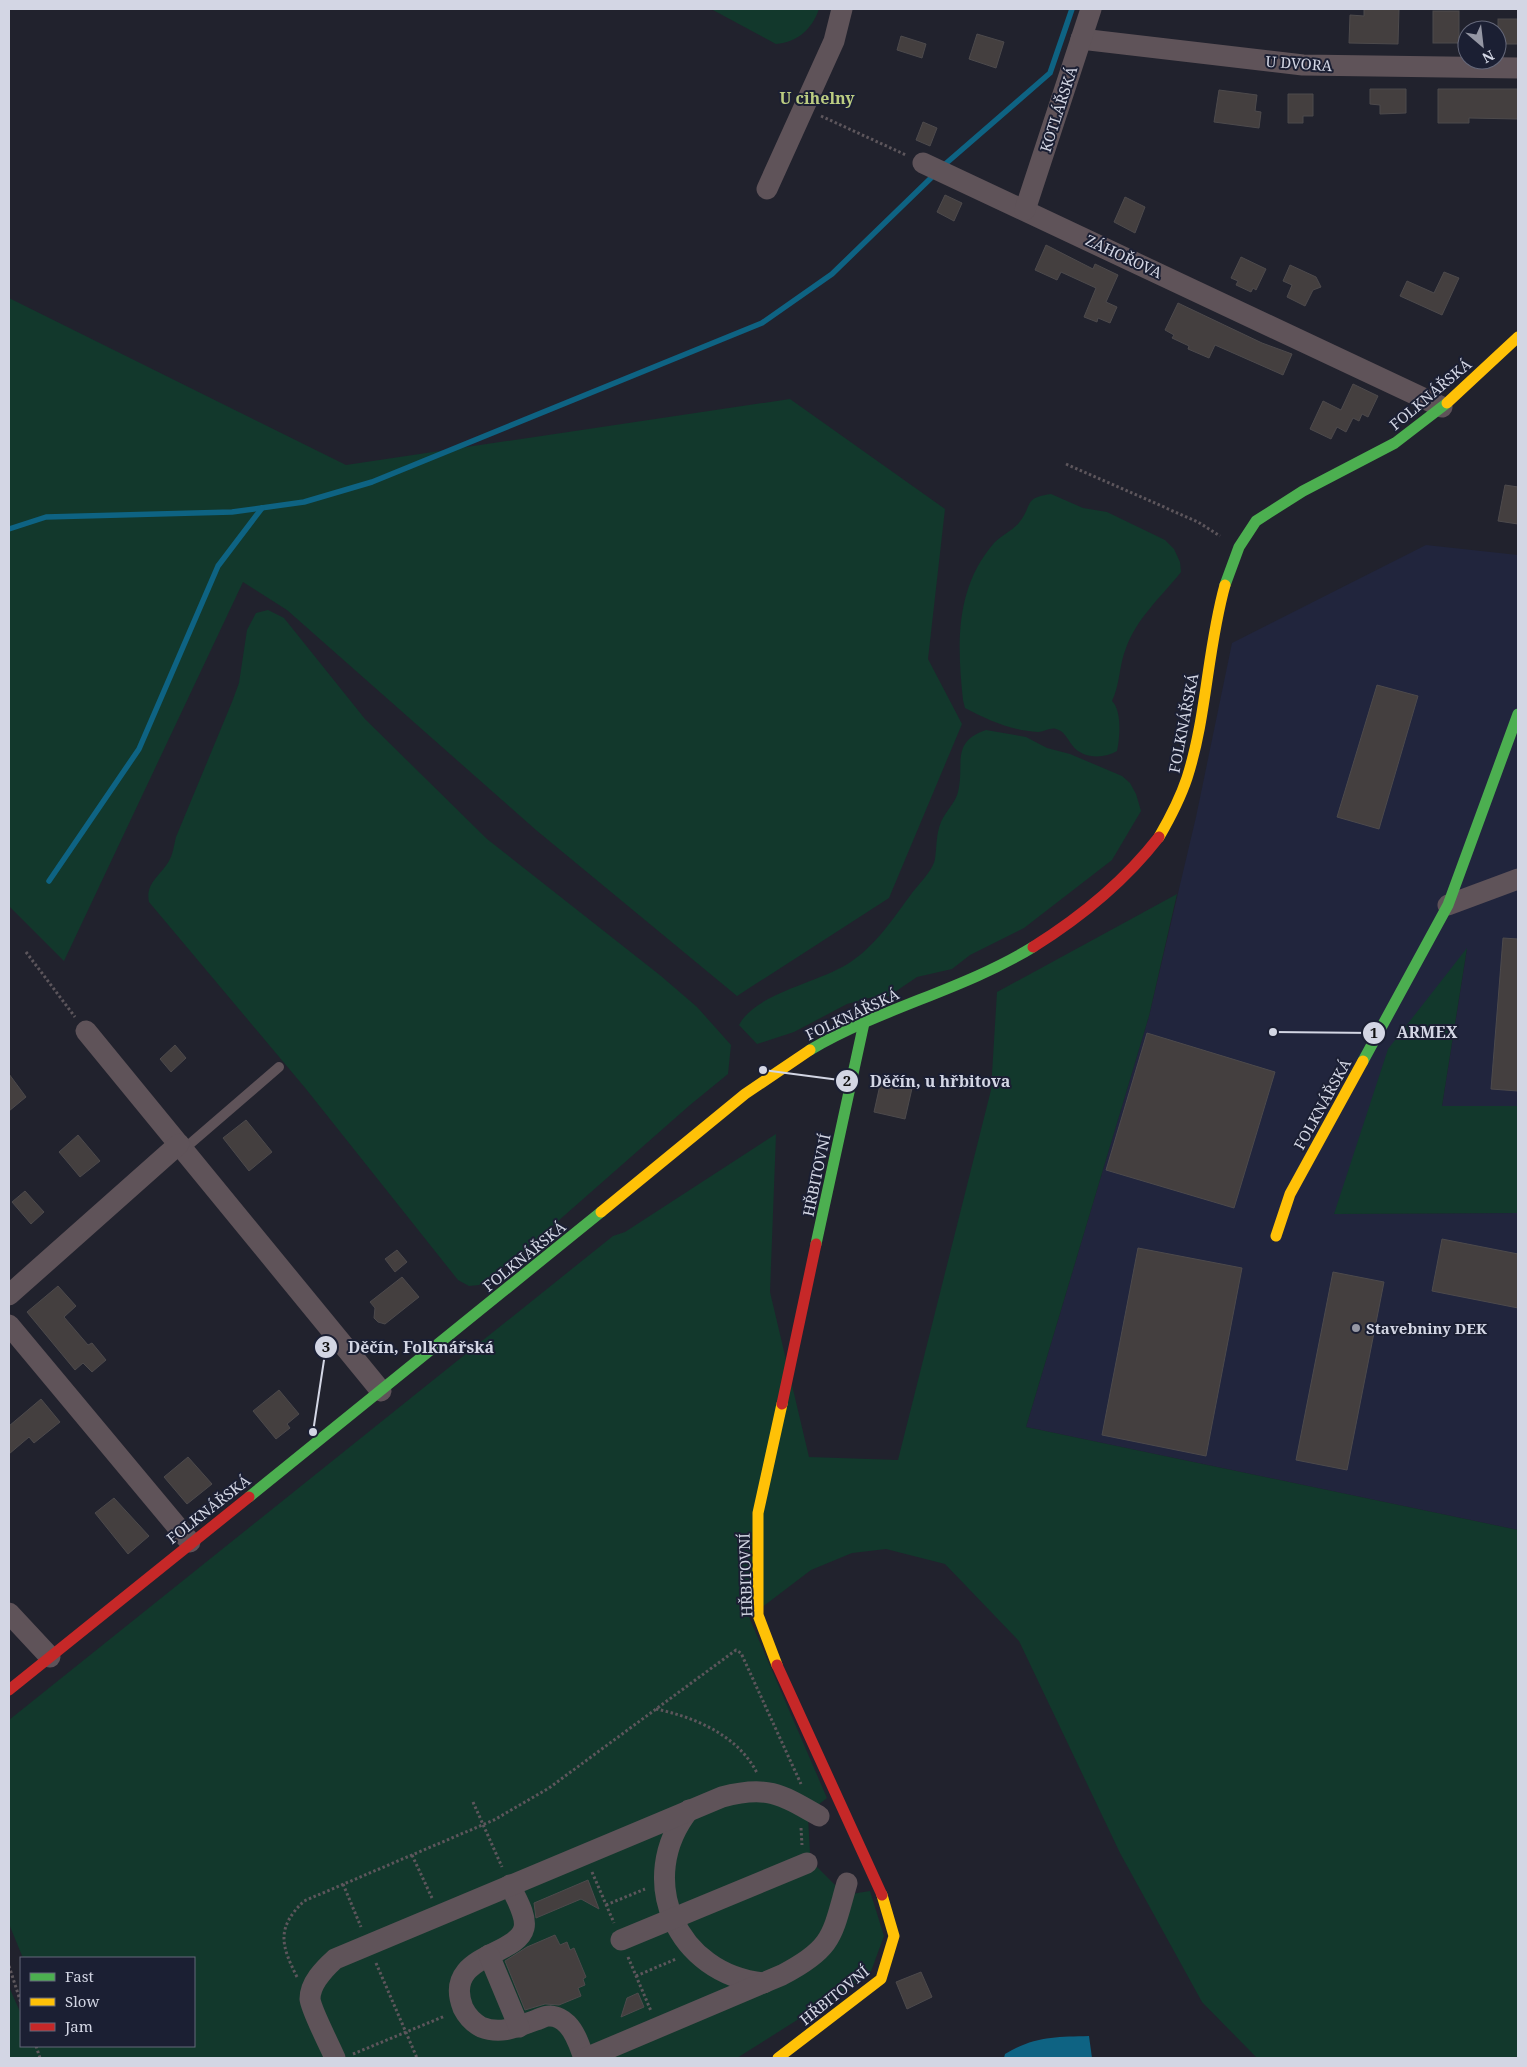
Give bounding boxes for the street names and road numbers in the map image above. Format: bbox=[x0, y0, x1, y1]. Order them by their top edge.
street label: U DVORA bbox=[1265, 51, 1333, 75]
street label: KOTLÁŘSKÁ bbox=[1035, 63, 1081, 155]
street label: ZÁHOŘOVA bbox=[1082, 230, 1166, 283]
street label: FOLKNÁŘSKÁ bbox=[1385, 354, 1475, 434]
street label: FOLKNÁŘSKÁ bbox=[1164, 671, 1203, 774]
street label: FOLKNÁŘSKÁ bbox=[802, 983, 902, 1044]
street label: FOLKNÁŘSKÁ bbox=[1289, 1055, 1355, 1153]
street label: HŘBITOVNÍ bbox=[798, 1132, 834, 1218]
street label: FOLKNÁŘSKÁ bbox=[478, 1216, 570, 1296]
street label: FOLKNÁŘSKÁ bbox=[162, 1470, 254, 1548]
street label: HŘBITOVNÍ bbox=[734, 1533, 756, 1617]
street label: HŘBITOVNÍ bbox=[795, 1961, 873, 2029]

